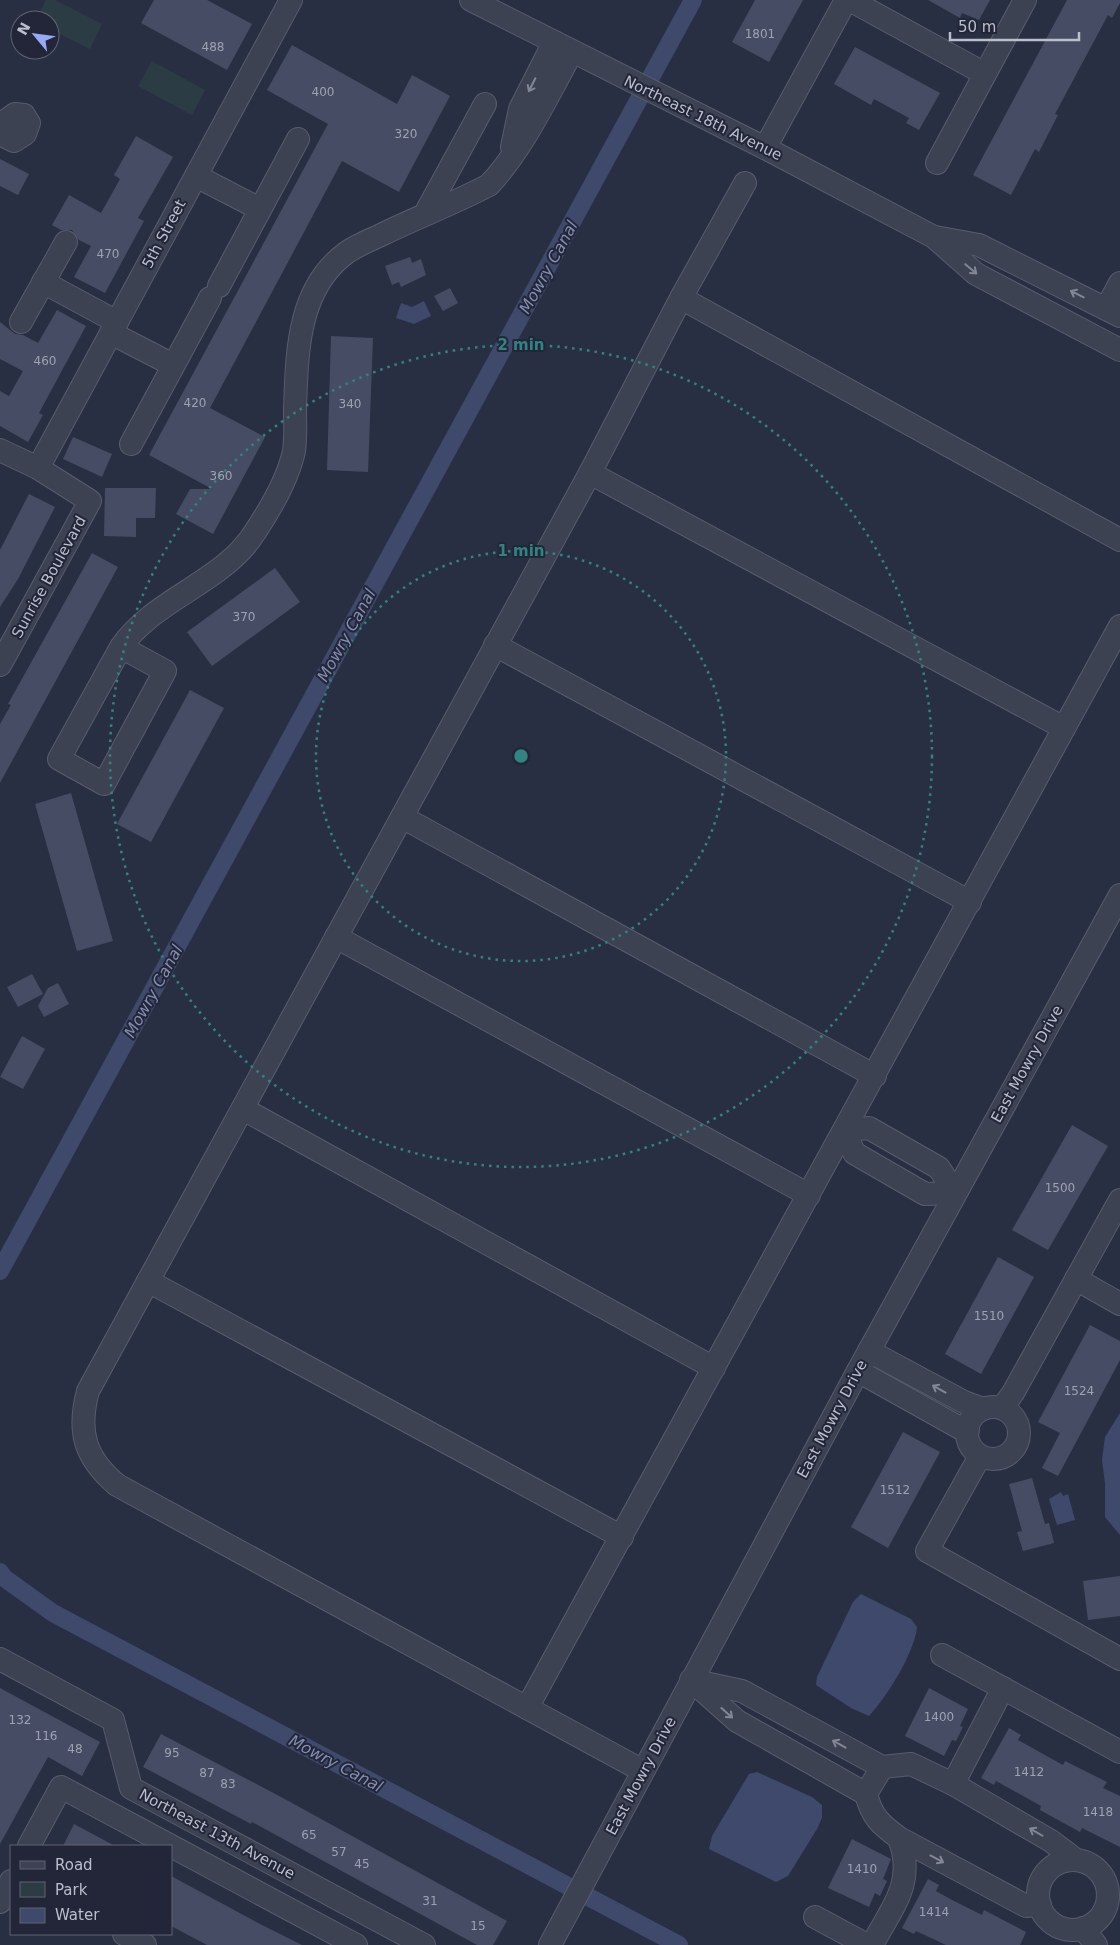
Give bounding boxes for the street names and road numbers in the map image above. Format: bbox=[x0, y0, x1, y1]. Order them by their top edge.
street label: Northeast 18th Avenue bbox=[621, 72, 785, 164]
street label: 5th Street bbox=[138, 196, 190, 271]
street label: Sunrise Boulevard bbox=[8, 513, 90, 641]
street label: East Mowry Drive bbox=[987, 1002, 1067, 1126]
street label: East Mowry Drive bbox=[793, 1357, 871, 1481]
street label: East Mowry Drive bbox=[602, 1714, 680, 1838]
street label: Northeast 13th Avenue bbox=[136, 1785, 298, 1883]

